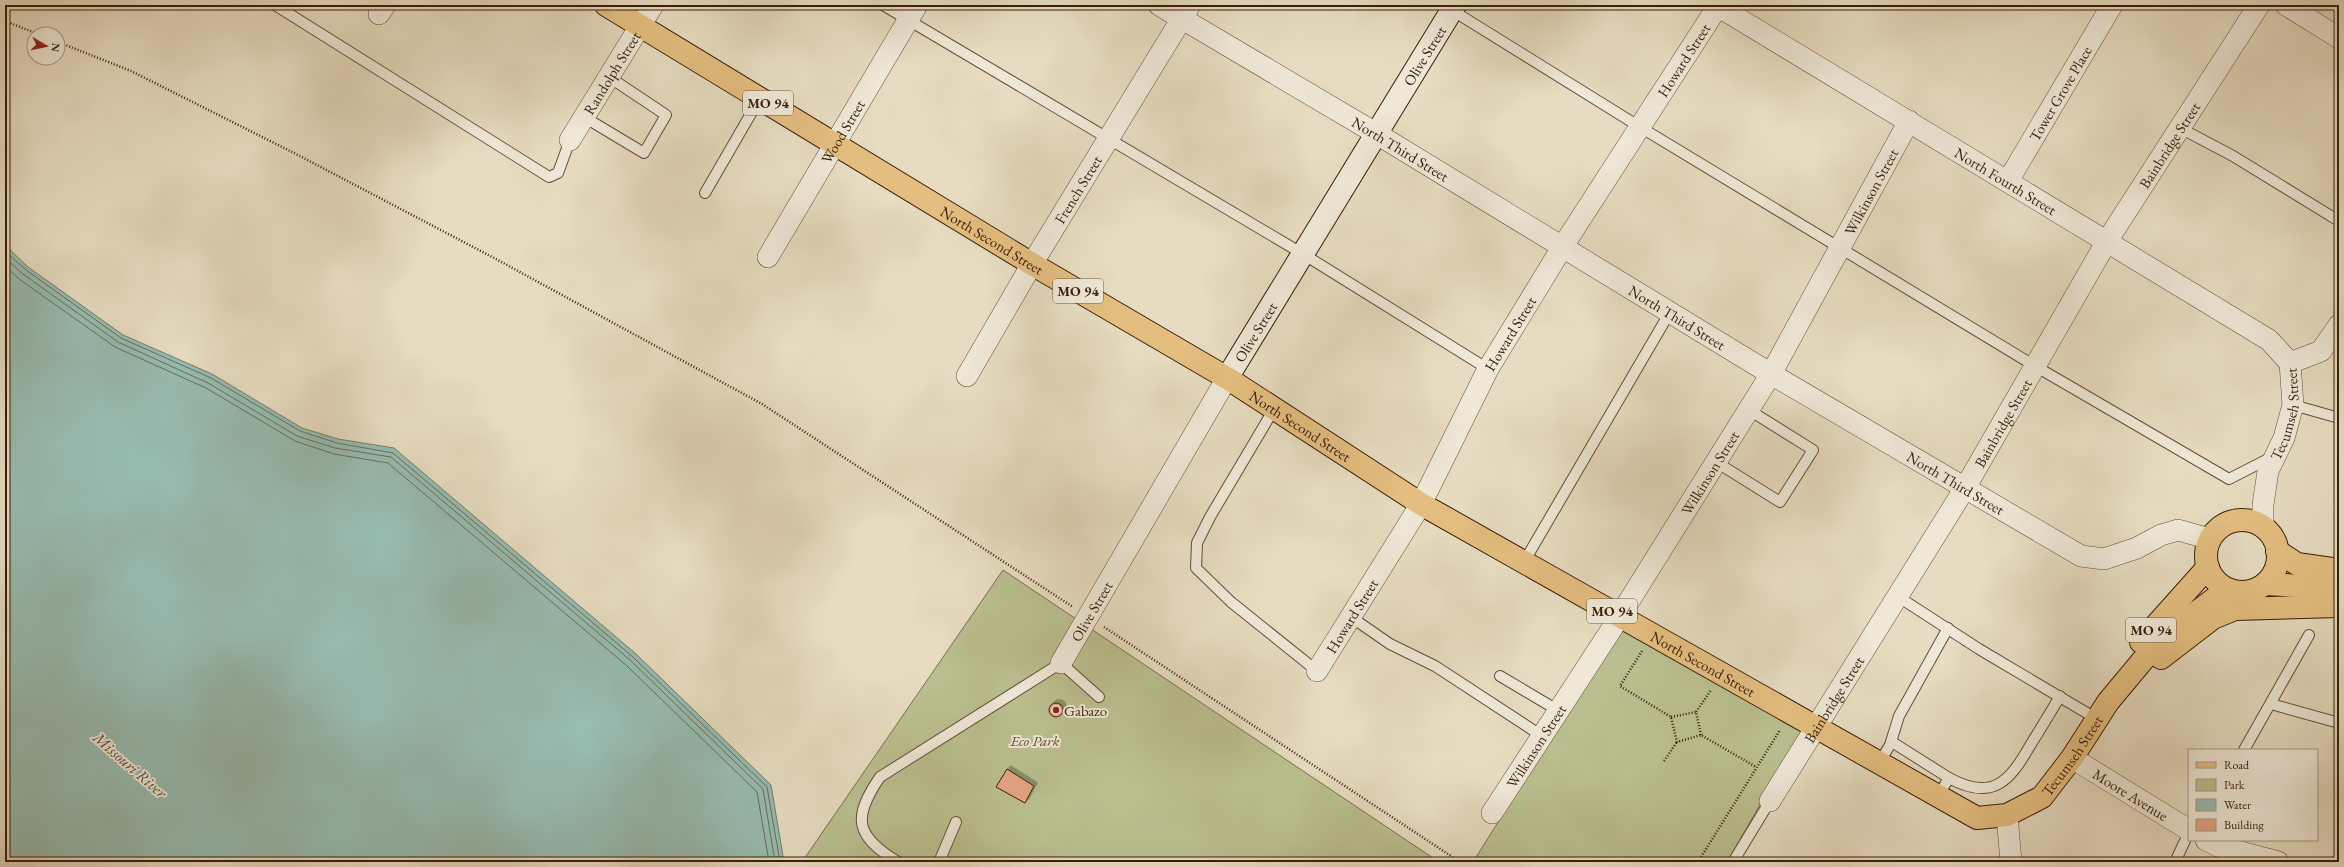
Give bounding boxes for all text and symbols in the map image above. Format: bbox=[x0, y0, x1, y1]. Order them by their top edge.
street label: Howard Street bbox=[1652, 19, 1714, 100]
street label: Olive Street bbox=[1399, 22, 1450, 89]
north arrow bbox=[26, 26, 66, 66]
street label: Randolph Street bbox=[579, 27, 644, 118]
text: N bbox=[48, 42, 63, 53]
street label: Tower Grove Place bbox=[2024, 42, 2095, 144]
road number: MO 94 bbox=[743, 91, 793, 115]
street label: Wood Street bbox=[816, 96, 869, 167]
street label: Bainbridge Street bbox=[2134, 98, 2204, 192]
street label: North Third Street bbox=[1349, 112, 1453, 185]
street label: North Fourth Street bbox=[1951, 143, 2061, 219]
street label: Wilkinson Street bbox=[1839, 145, 1902, 238]
street label: French Street bbox=[1050, 152, 1106, 227]
street label: North Second Street bbox=[937, 201, 1047, 278]
road number: MO 94 bbox=[1053, 279, 1103, 303]
street label: North Third Street bbox=[1625, 280, 1729, 354]
street label: Howard Street bbox=[1480, 292, 1540, 374]
street label: Olive Street bbox=[1230, 298, 1281, 365]
street label: Tecumseh Street bbox=[2265, 367, 2302, 463]
street label: Bainbridge Street bbox=[1970, 375, 2036, 470]
street label: North Second Street bbox=[1246, 386, 1355, 466]
street label: Wilkinson Street bbox=[1676, 427, 1743, 518]
street label: North Third Street bbox=[1904, 447, 2008, 519]
street label: Howard Street bbox=[1321, 575, 1382, 657]
street label: Olive Street bbox=[1066, 577, 1116, 645]
road number: MO 94 bbox=[1587, 599, 1637, 623]
road number: MO 94 bbox=[2126, 618, 2176, 642]
street label: North Second Street bbox=[1648, 626, 1759, 701]
street label: Bainbridge Street bbox=[1799, 652, 1868, 746]
street label: Wilkinson Street bbox=[1502, 700, 1570, 791]
place label: Gabazo bbox=[1064, 701, 1107, 720]
marker: Gabazo bbox=[1051, 705, 1061, 715]
street label: Tecumseh Street bbox=[2037, 711, 2107, 800]
water label: Missouri River bbox=[88, 727, 172, 803]
park label: Eco Park bbox=[1009, 731, 1060, 750]
legend bbox=[2188, 749, 2318, 841]
text: Road bbox=[2224, 757, 2250, 773]
street label: Moore Avenue bbox=[2090, 764, 2172, 825]
text: Park bbox=[2224, 777, 2245, 793]
text: Water bbox=[2224, 797, 2251, 813]
text: Building bbox=[2224, 817, 2265, 833]

